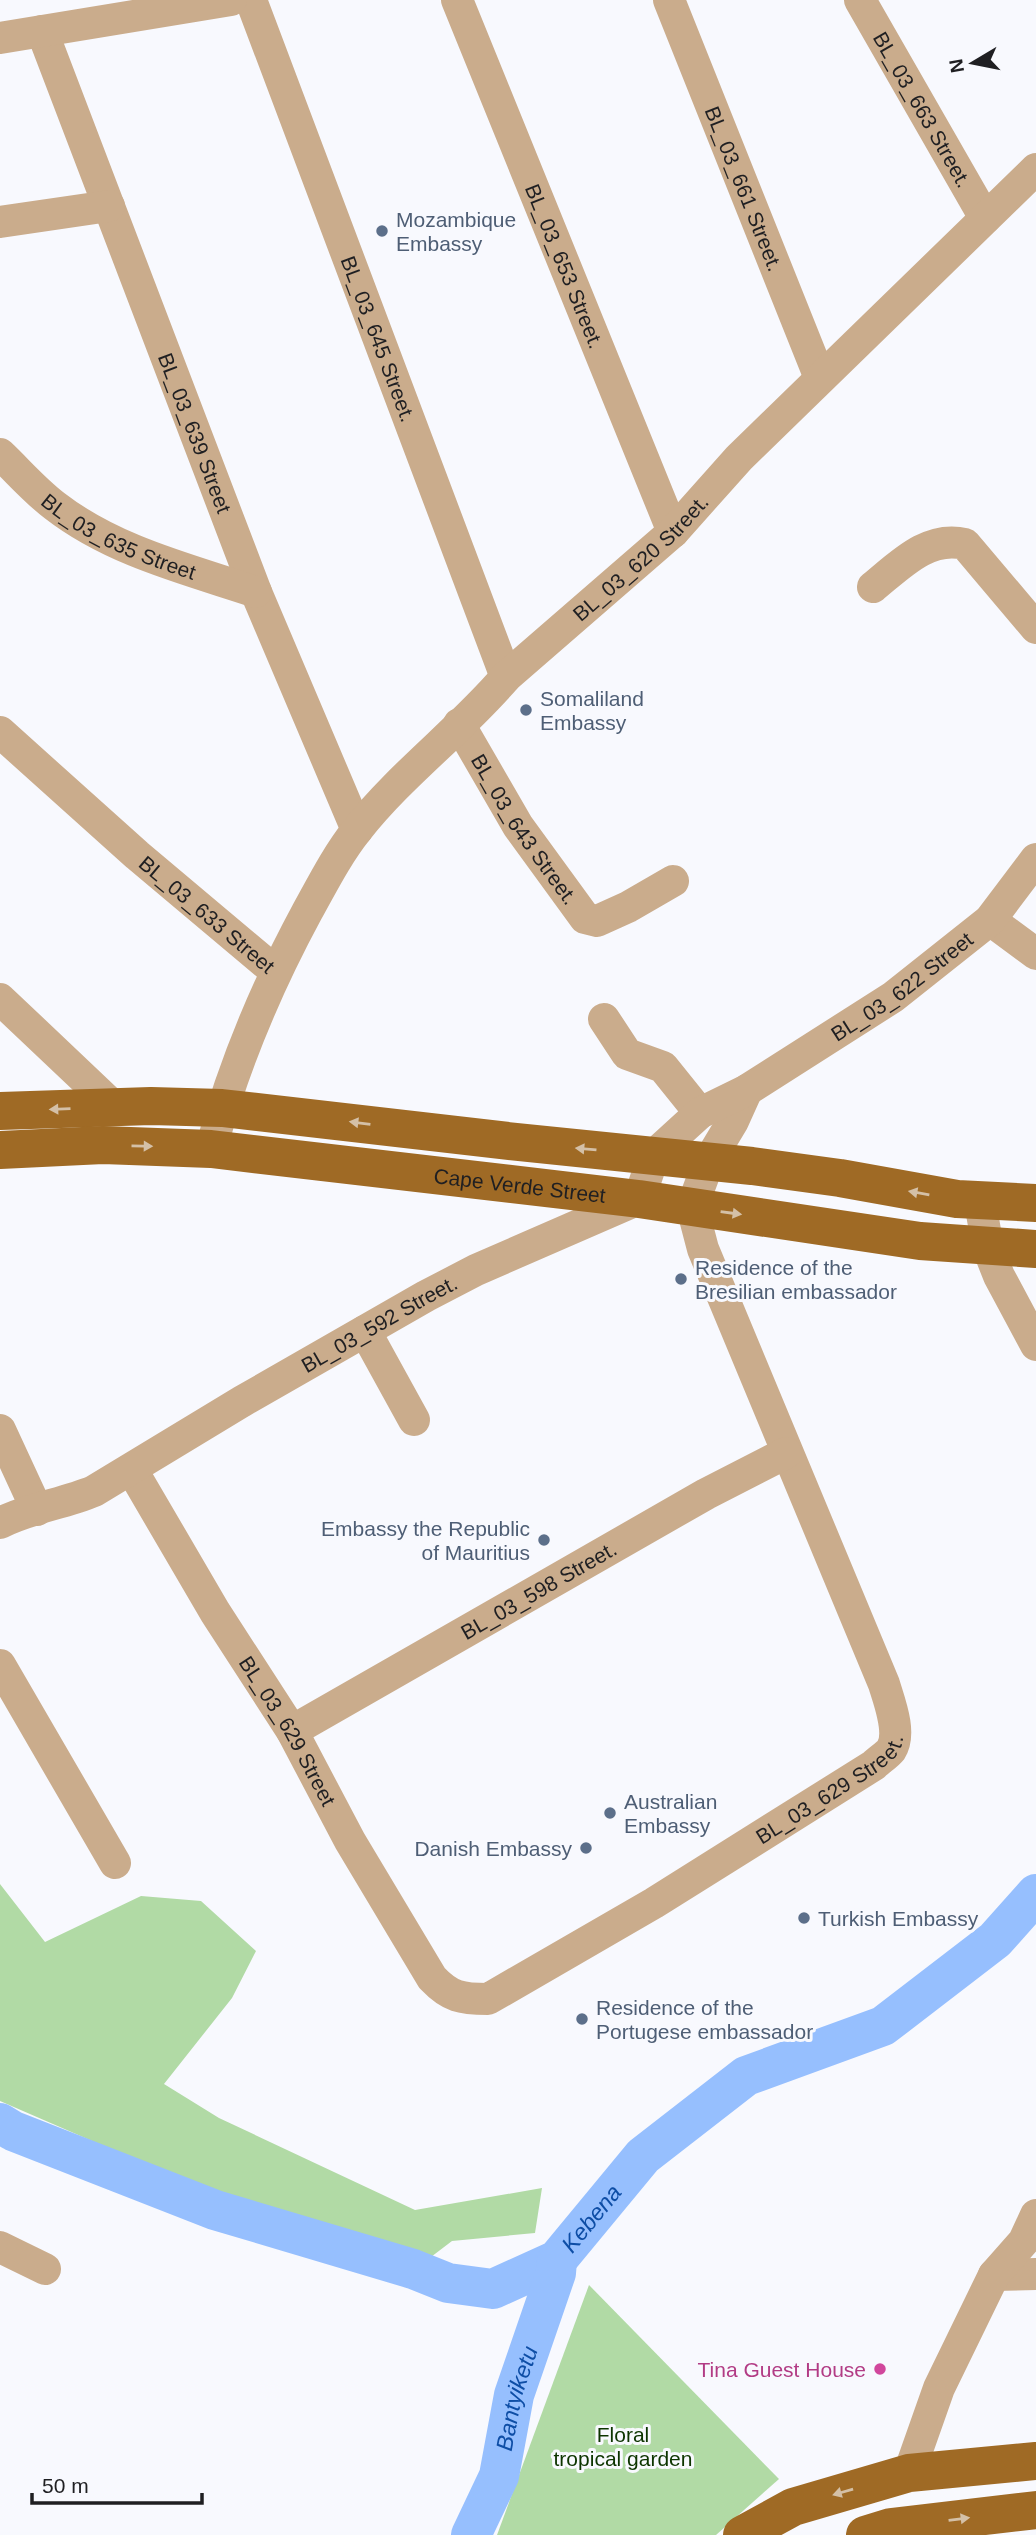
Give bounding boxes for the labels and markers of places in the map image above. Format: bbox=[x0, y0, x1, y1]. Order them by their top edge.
place label: Mozambique Embassy bbox=[396, 208, 516, 255]
marker: Mozambique Embassy bbox=[374, 223, 390, 239]
place label: Somaliland Embassy bbox=[540, 687, 644, 734]
marker: Somaliland Embassy bbox=[518, 702, 534, 718]
place label: Residence of the Bresilian embassador bbox=[695, 1256, 897, 1303]
marker: Residence of the Bresilian embassador bbox=[673, 1271, 689, 1287]
place label: Embassy the Republic of Mauritius bbox=[321, 1517, 530, 1564]
marker: Embassy the Republic of Mauritius bbox=[536, 1532, 552, 1548]
place label: Australian Embassy bbox=[624, 1790, 717, 1837]
marker: Australian Embassy bbox=[602, 1805, 618, 1821]
place label: Danish Embassy bbox=[414, 1837, 572, 1860]
marker: Danish Embassy bbox=[578, 1840, 594, 1856]
place label: Turkish Embassy bbox=[818, 1907, 979, 1930]
marker: Turkish Embassy bbox=[796, 1910, 812, 1926]
place label: Residence of the Portugese embassador bbox=[596, 1996, 813, 2043]
marker: Residence of the Portugese embassador bbox=[574, 2011, 590, 2027]
place label: Tina Guest House bbox=[698, 2358, 866, 2381]
marker: Tina Guest House bbox=[872, 2361, 888, 2377]

